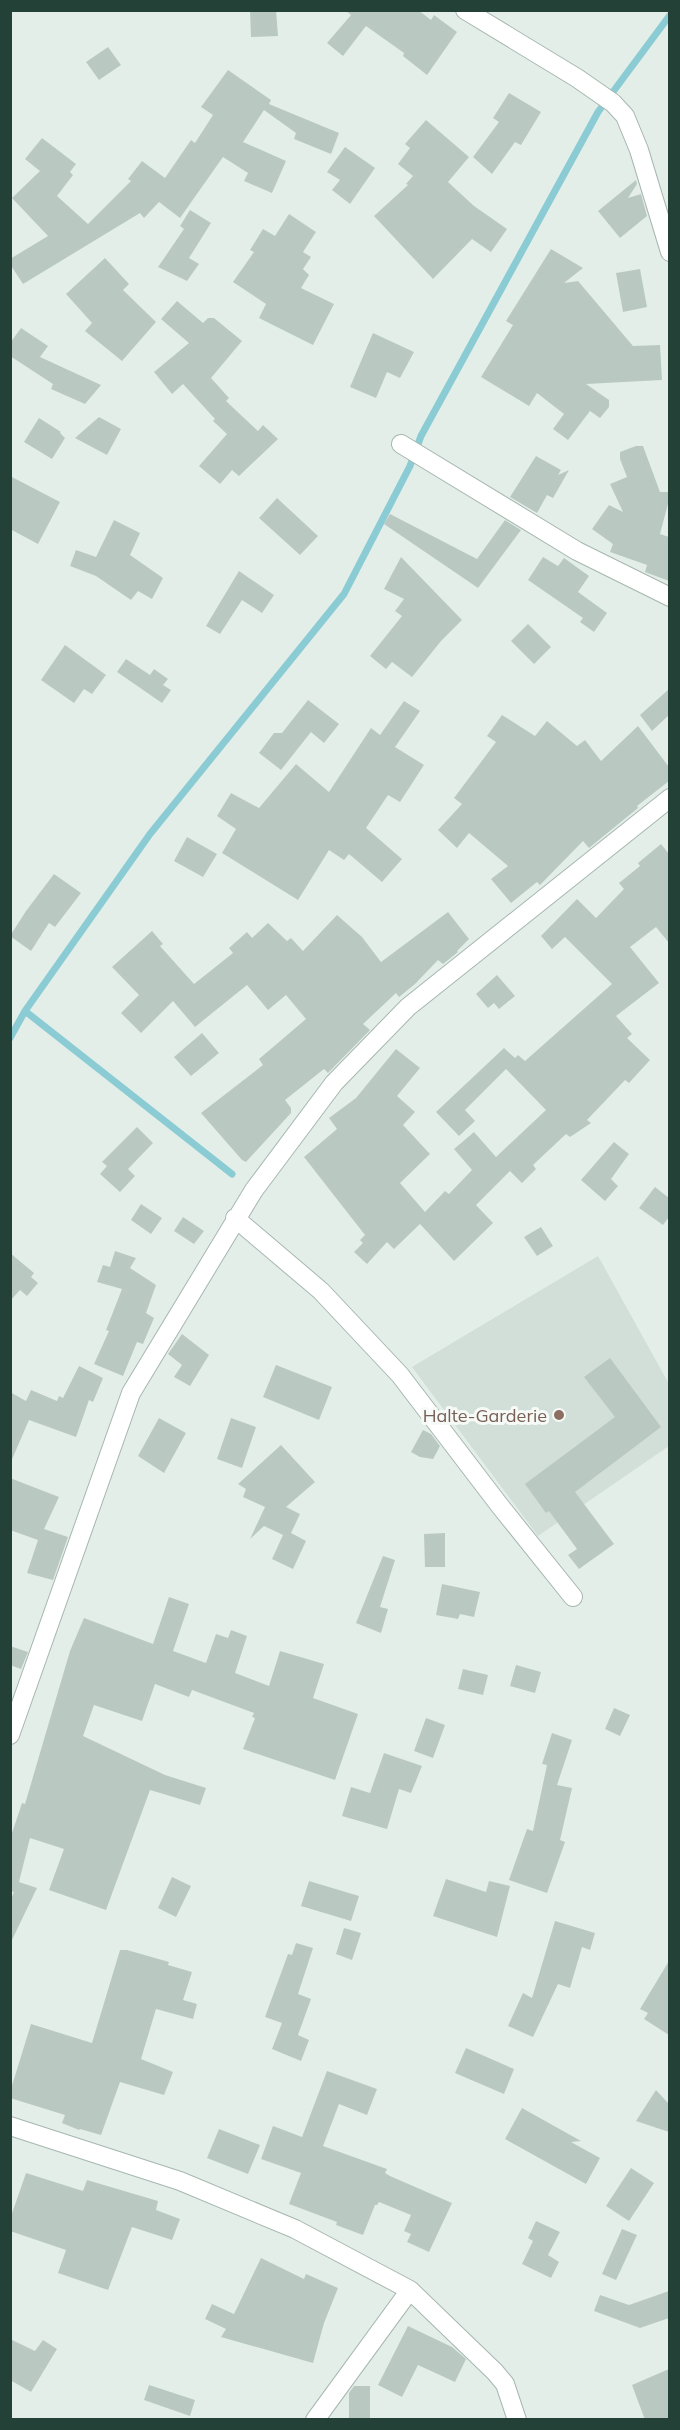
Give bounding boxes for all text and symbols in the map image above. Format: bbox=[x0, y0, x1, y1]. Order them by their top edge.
place label: Halte-Garderie bbox=[423, 1404, 547, 1427]
marker: Halte-Garderie bbox=[552, 1408, 566, 1422]

